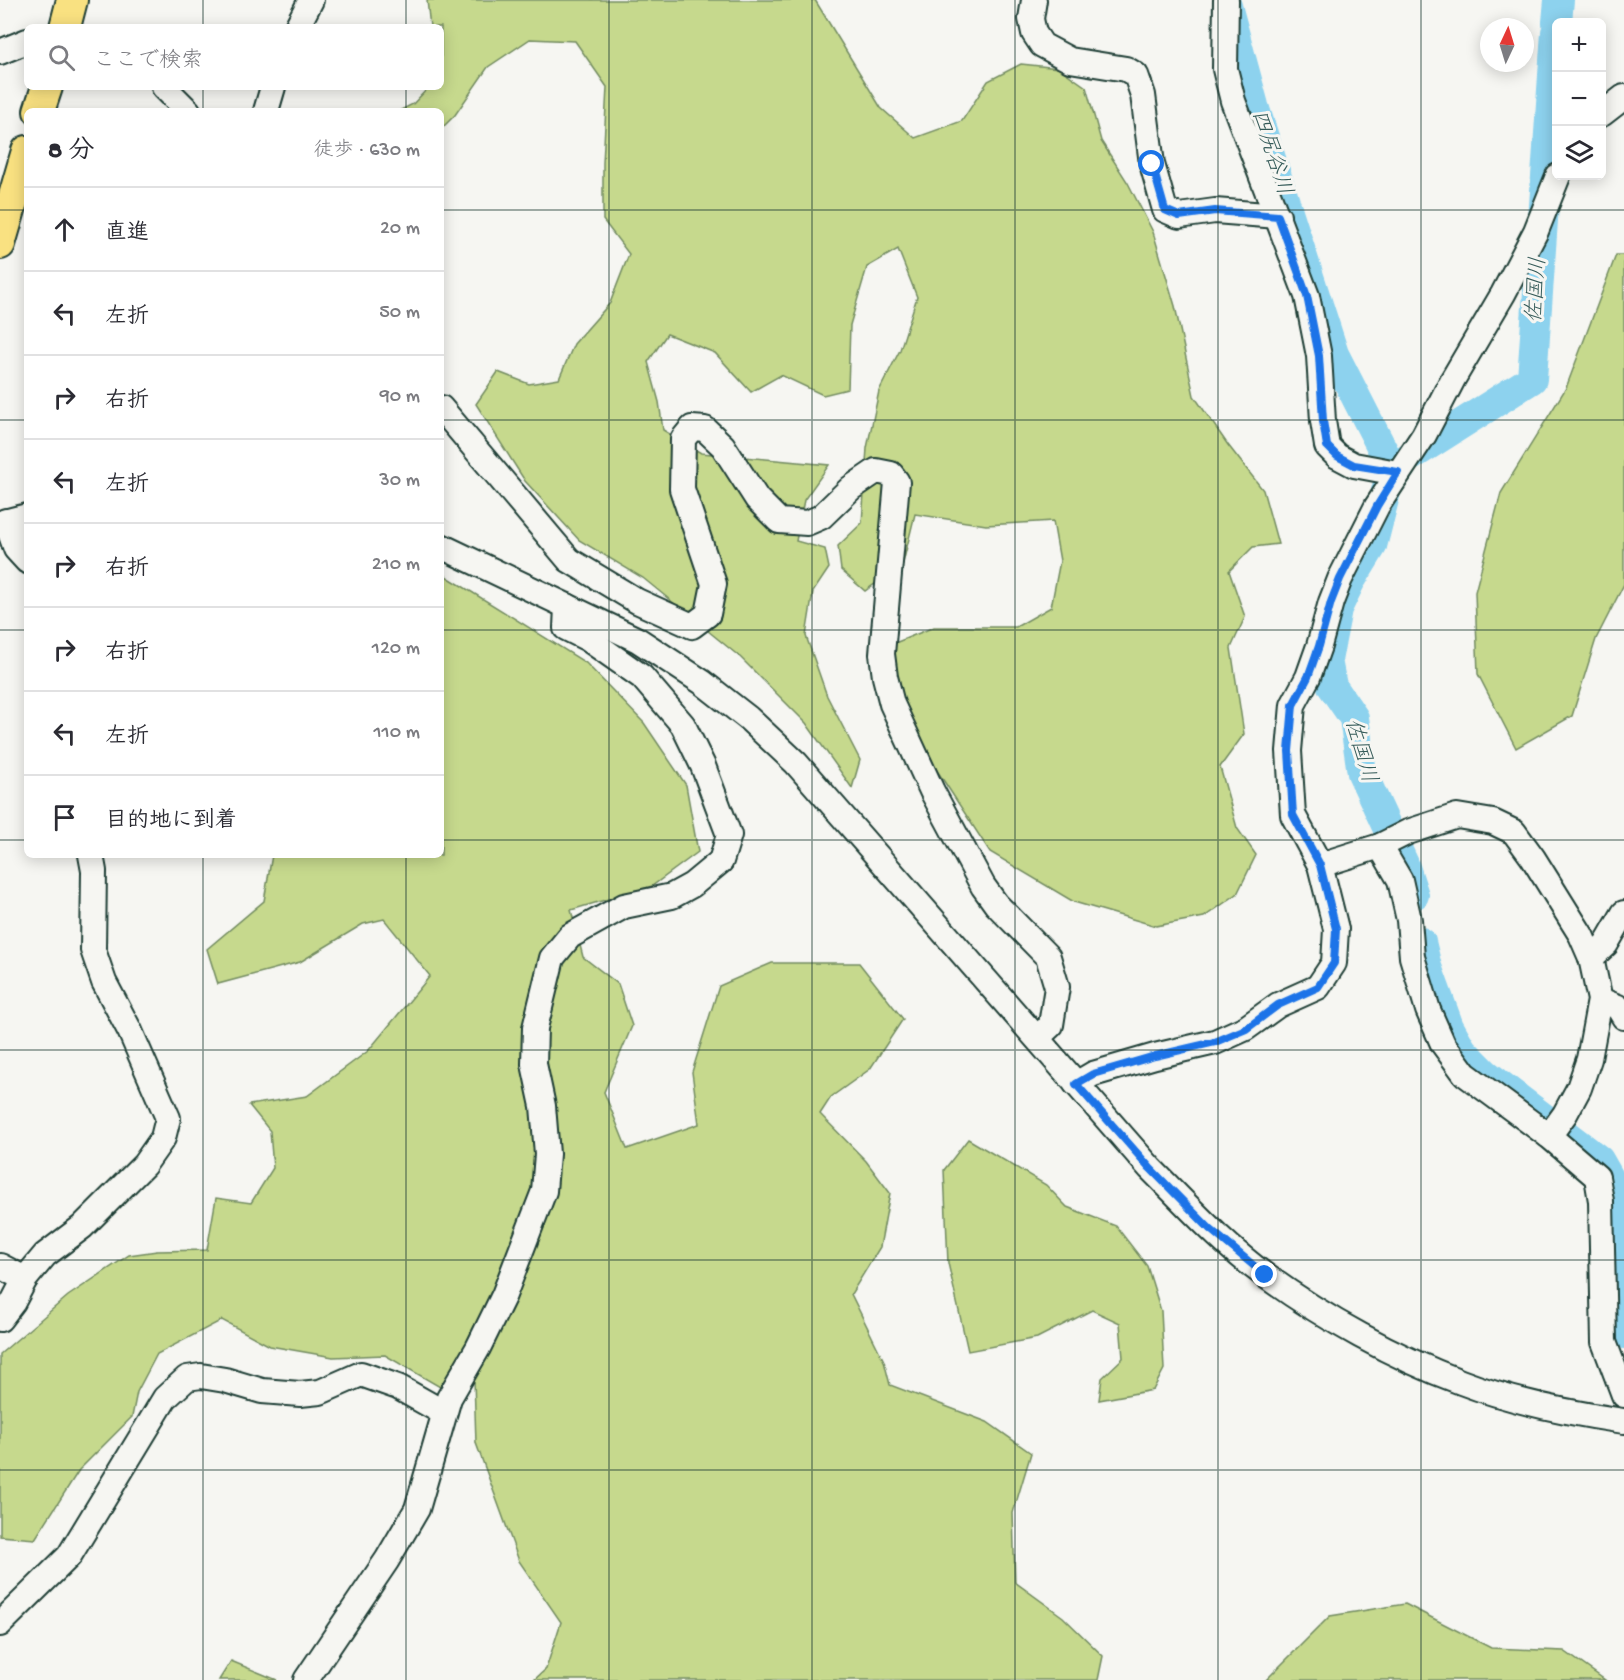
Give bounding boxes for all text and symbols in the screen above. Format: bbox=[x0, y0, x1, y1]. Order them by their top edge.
north arrow bbox=[1480, 18, 1534, 72]
map controls bbox=[1552, 18, 1606, 180]
button: + bbox=[1552, 18, 1606, 72]
search box bbox=[24, 24, 444, 90]
icon: search bbox=[45, 41, 78, 74]
text: ここで検索 bbox=[93, 49, 203, 75]
button: − bbox=[1552, 72, 1606, 126]
water label: 四尻谷川 bbox=[1244, 107, 1296, 199]
button: layers bbox=[1552, 126, 1606, 180]
text: 8 分 bbox=[48, 137, 94, 168]
text: 徒歩 · 630 m bbox=[313, 140, 420, 163]
route start bbox=[1138, 150, 1164, 176]
icon: ahead bbox=[48, 213, 81, 246]
text: 20 m bbox=[380, 218, 420, 241]
text: 直進 bbox=[105, 221, 149, 247]
water label: 佐国川 bbox=[1522, 256, 1553, 324]
icon: left bbox=[48, 297, 81, 330]
text: 50 m bbox=[379, 302, 420, 325]
text: 左折 bbox=[105, 305, 149, 331]
icon: right bbox=[48, 381, 81, 414]
text: 90 m bbox=[380, 386, 420, 409]
text: 右折 bbox=[105, 389, 149, 415]
icon: left bbox=[48, 465, 81, 498]
text: 30 m bbox=[379, 470, 420, 493]
text: 左折 bbox=[105, 473, 149, 499]
icon: right bbox=[48, 549, 81, 582]
text: 210 m bbox=[372, 554, 420, 577]
text: 右折 bbox=[105, 557, 149, 583]
icon: right bbox=[48, 633, 81, 666]
text: 120 m bbox=[372, 638, 420, 661]
text: 右折 bbox=[105, 641, 149, 667]
water label: 佐国川 bbox=[1337, 715, 1382, 786]
icon: left bbox=[48, 717, 81, 750]
text: 110 m bbox=[374, 722, 420, 745]
text: 左折 bbox=[105, 725, 149, 751]
icon: arrive bbox=[48, 801, 81, 834]
text: 目的地に到着 bbox=[105, 809, 237, 835]
route end bbox=[1251, 1261, 1277, 1287]

